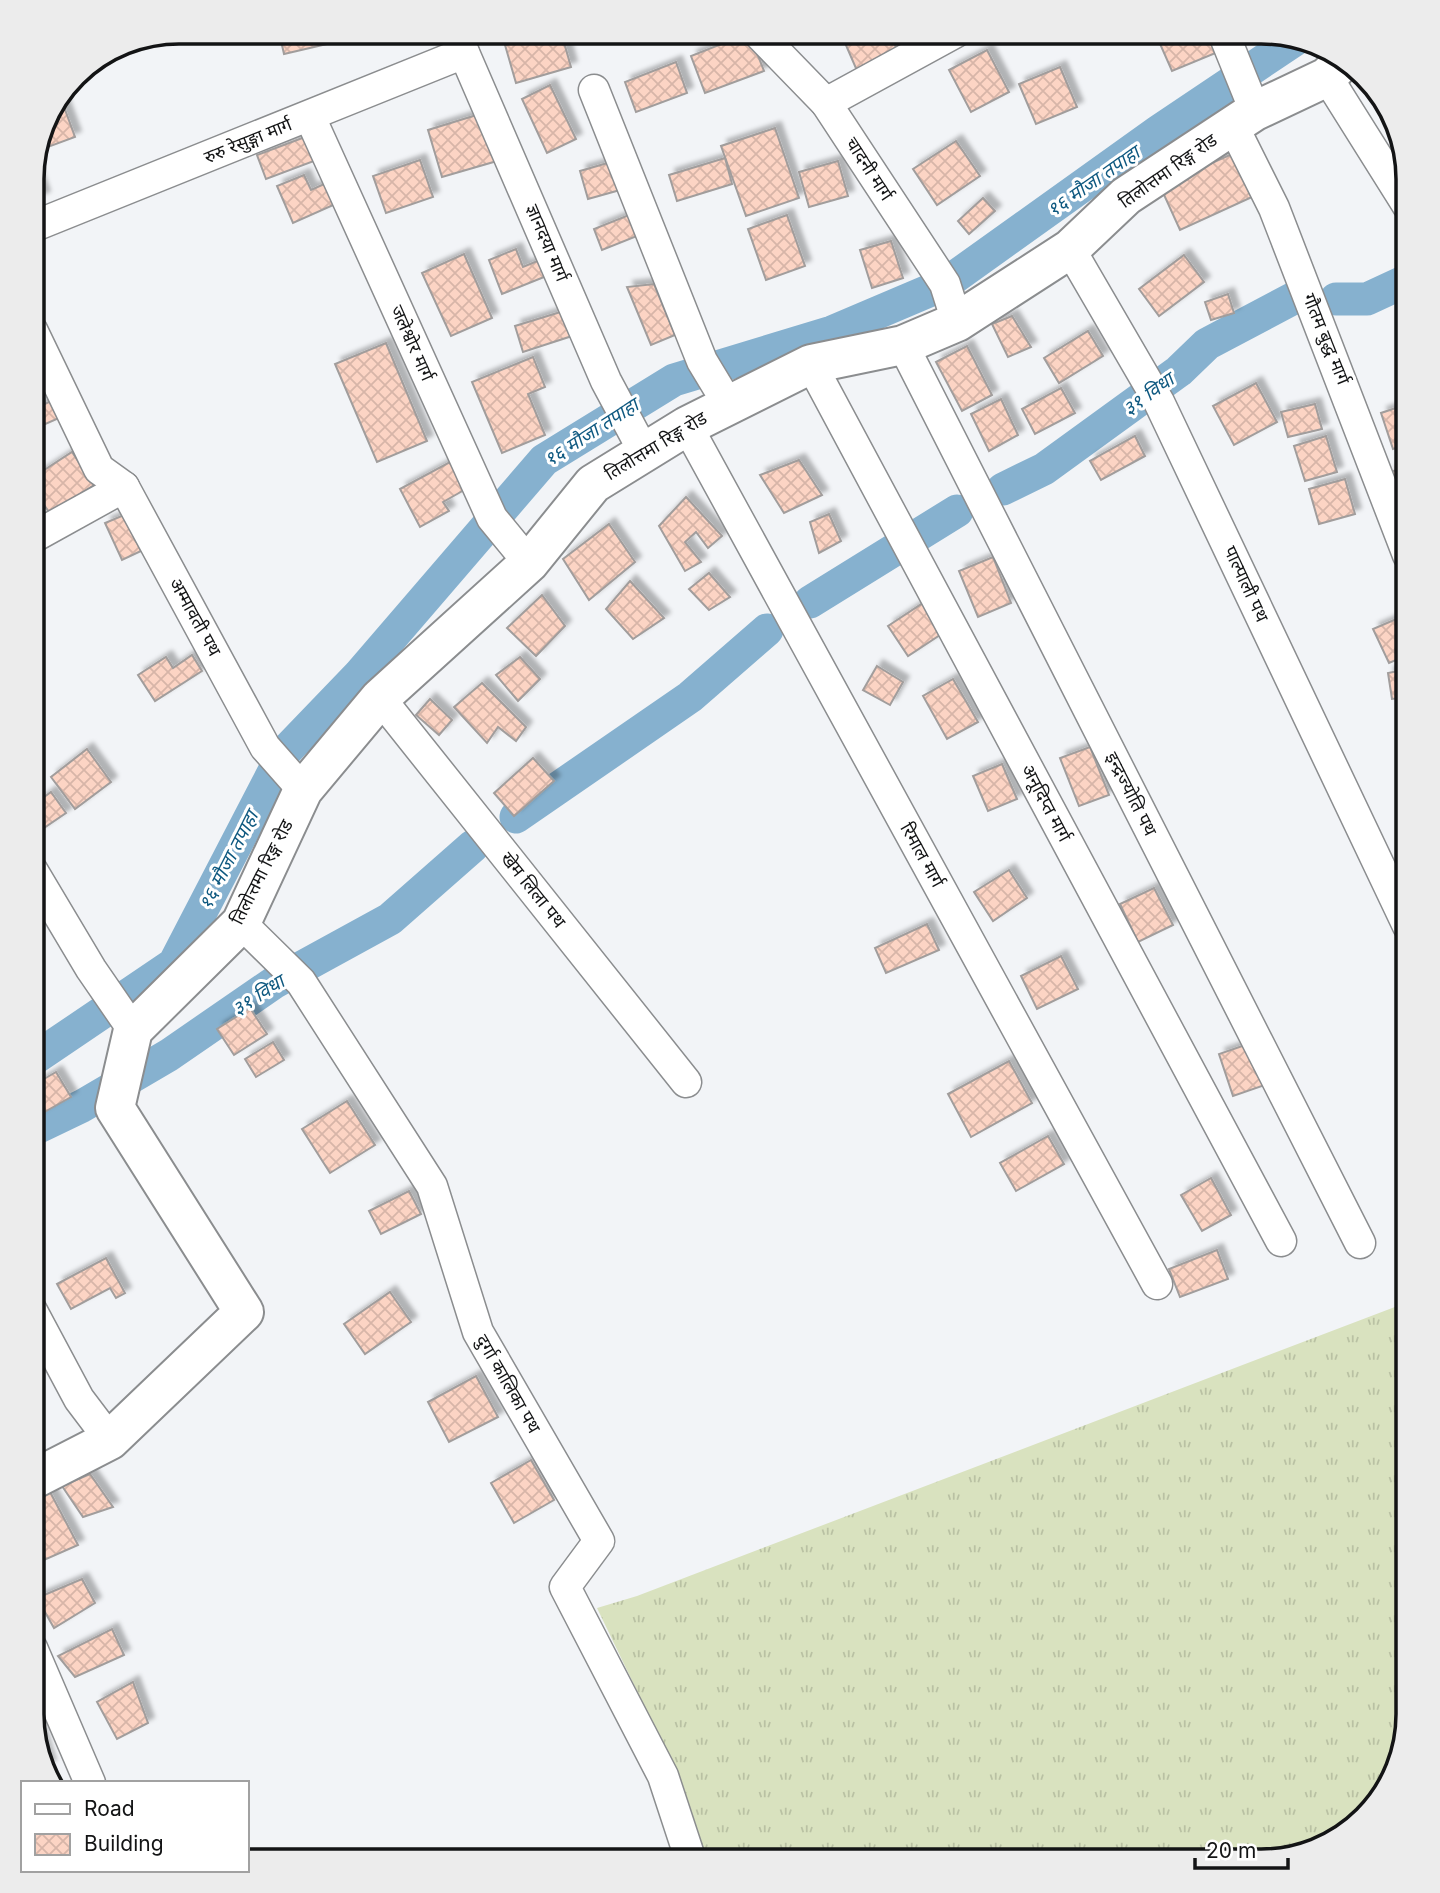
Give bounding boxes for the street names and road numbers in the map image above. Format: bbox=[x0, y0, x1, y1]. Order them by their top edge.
street label: रुरु रेसुङ्गा मार्ग bbox=[201, 113, 296, 170]
street label: तिलोत्तमा रिङ्ग रोड bbox=[1115, 129, 1221, 212]
street label: चादनी मार्ग bbox=[841, 133, 898, 205]
street label: ज्ञानदया मार्ग bbox=[522, 201, 573, 285]
street label: गौतम बुद्ध मार्ग bbox=[1297, 290, 1355, 389]
street label: जलेश्वोर मार्ग bbox=[386, 302, 439, 385]
street label: तिलोत्तमा रिङ्ग रोड bbox=[601, 407, 711, 484]
street label: पाल्पाली पथ bbox=[1220, 543, 1273, 625]
street label: अम्मावती पथ bbox=[165, 574, 226, 660]
street label: इन्द्रज्योति पथ bbox=[1101, 748, 1162, 840]
street label: अनूदिप्त मार्ग bbox=[1016, 761, 1076, 847]
street label: तिलोत्तमा रिङ्ग रोड bbox=[226, 816, 297, 928]
street label: रिमाल मार्ग bbox=[896, 819, 949, 891]
street label: खेम लिला पथ bbox=[497, 848, 571, 932]
street label: दुर्गा कालिका पथ bbox=[470, 1331, 545, 1438]

